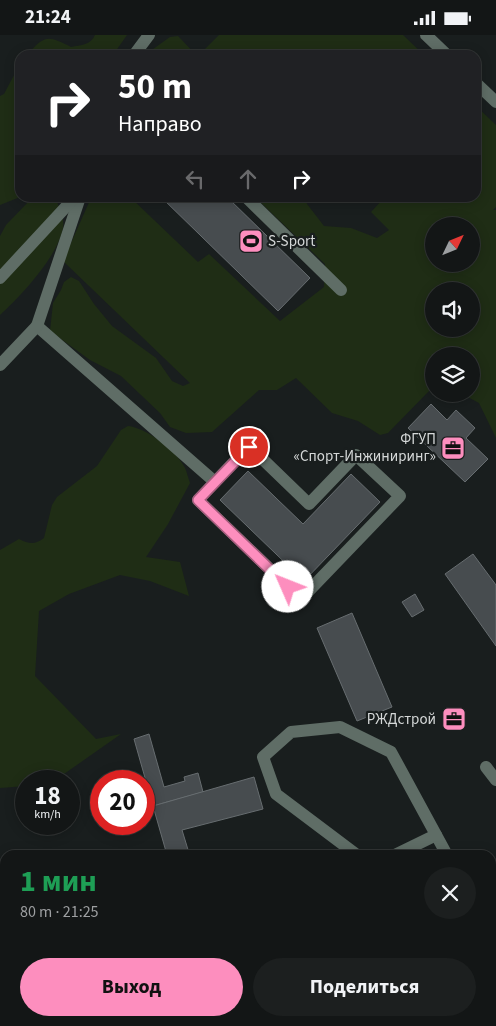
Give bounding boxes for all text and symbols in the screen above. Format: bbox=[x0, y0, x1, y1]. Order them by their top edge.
text: 21:24 bbox=[25, 4, 71, 31]
text: 50 m bbox=[118, 62, 192, 112]
icon: right bbox=[35, 70, 100, 135]
text: Направо bbox=[118, 108, 202, 140]
icon: left bbox=[181, 165, 209, 193]
icon: ahead bbox=[234, 165, 262, 193]
icon: right bbox=[287, 165, 315, 193]
north arrow bbox=[425, 217, 480, 273]
map controls bbox=[425, 217, 480, 402]
sports icon: S-Sport bbox=[238, 228, 264, 254]
place label: S-Sport bbox=[268, 231, 315, 252]
button: sound bbox=[425, 282, 480, 337]
button: layers bbox=[425, 347, 480, 402]
pin bbox=[228, 426, 270, 468]
place label: ФГУП «Спорт-Инжиниринг» bbox=[294, 429, 436, 467]
icon: arrive bbox=[235, 433, 263, 461]
office icon: ФГУП «Спорт-Инжиниринг» bbox=[440, 435, 466, 461]
position arrow bbox=[261, 560, 313, 612]
office icon: РЖДстрой bbox=[441, 706, 467, 732]
place label: РЖДстрой bbox=[367, 709, 436, 730]
speed limit sign: 20 bbox=[90, 770, 155, 835]
text: 18 bbox=[34, 778, 61, 814]
text: km/h bbox=[34, 806, 61, 823]
text: 1 мин bbox=[20, 860, 97, 903]
button: close bbox=[424, 867, 476, 919]
text: 80 m · 21:25 bbox=[20, 901, 99, 923]
button: Выход bbox=[20, 958, 243, 1016]
button: Поделиться bbox=[253, 958, 476, 1016]

